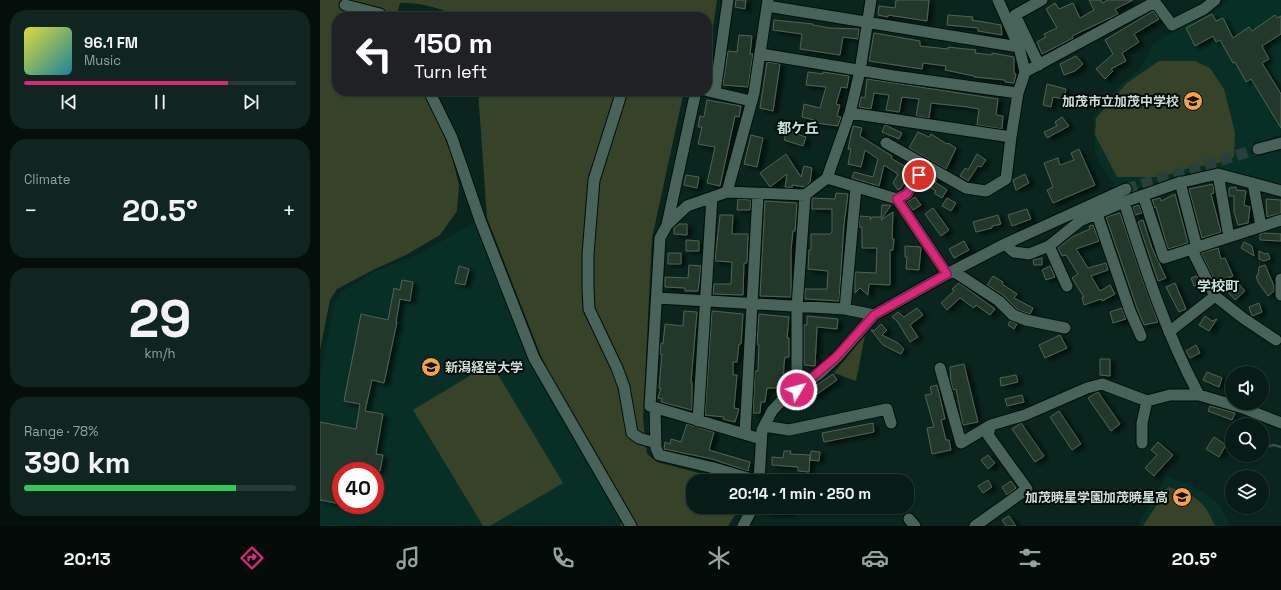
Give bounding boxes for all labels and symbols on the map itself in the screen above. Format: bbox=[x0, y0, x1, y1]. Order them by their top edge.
school or university icon: 加茂市立加茂中学校 bbox=[1182, 90, 1204, 112]
place label: 加茂市立加茂中学校 bbox=[1062, 93, 1179, 110]
district label: 都ケ丘 bbox=[777, 119, 819, 137]
pin bbox=[902, 158, 936, 192]
district label: 学校町 bbox=[1197, 277, 1239, 295]
school or university icon: 新潟経営大学 bbox=[420, 356, 442, 378]
place label: 新潟経営大学 bbox=[445, 359, 523, 376]
position arrow bbox=[776, 369, 818, 411]
speed limit sign: 40 bbox=[332, 462, 384, 514]
school or university icon: 加茂暁星学園加茂暁星高 bbox=[1171, 486, 1193, 508]
place label: 加茂暁星学園加茂暁星高 bbox=[1025, 489, 1168, 506]

